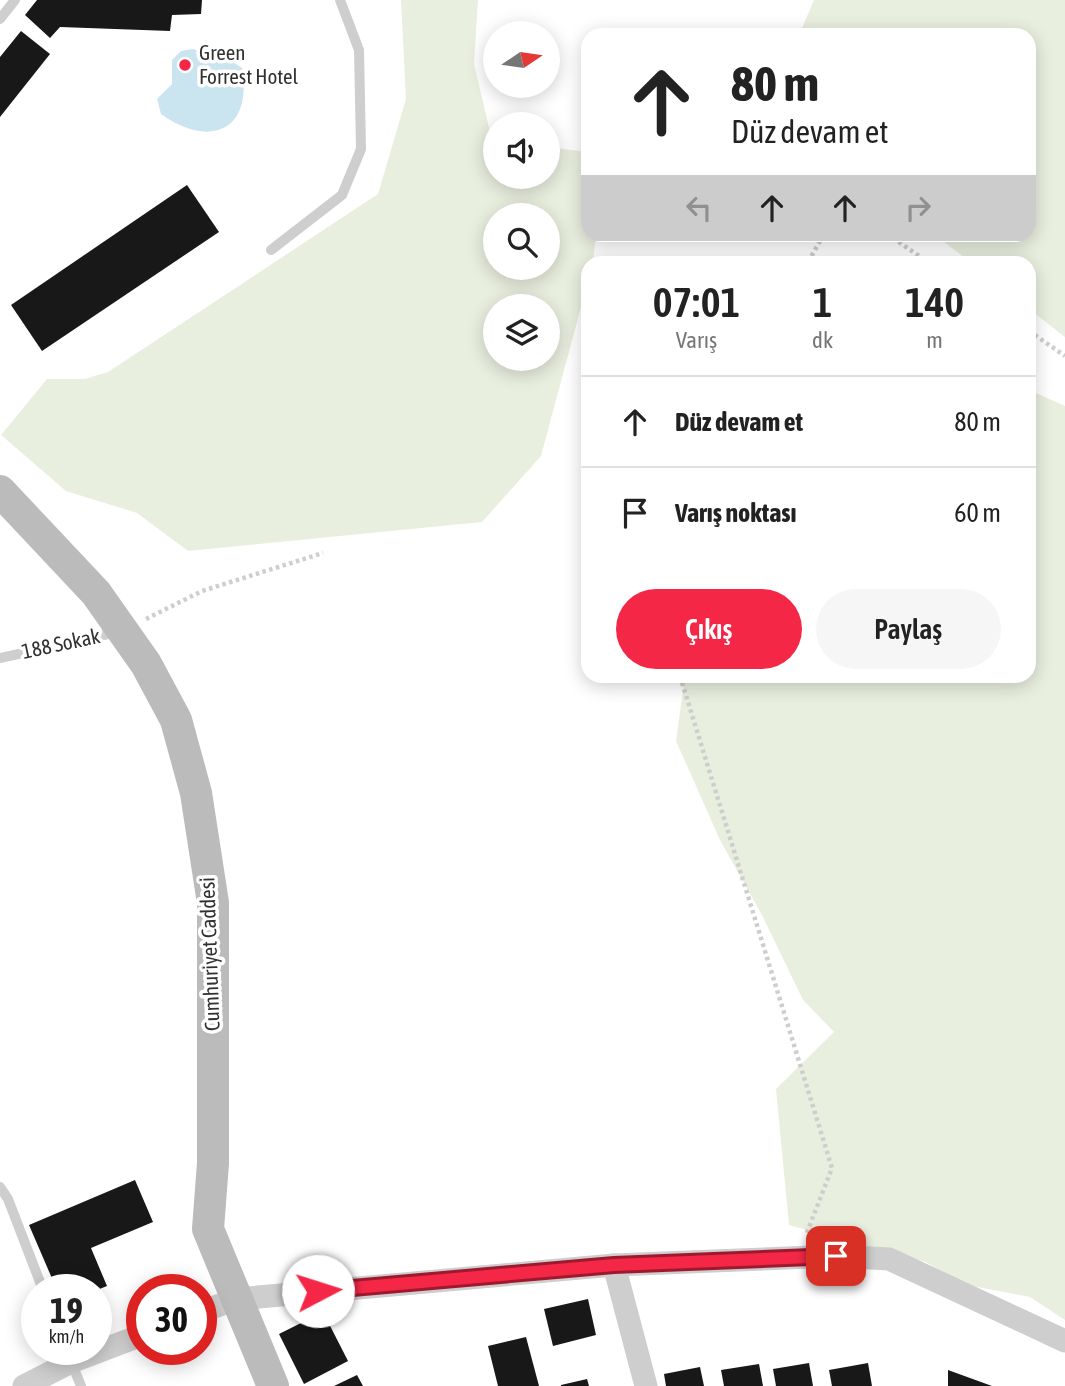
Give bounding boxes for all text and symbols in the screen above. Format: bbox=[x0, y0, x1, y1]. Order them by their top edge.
north arrow bbox=[483, 21, 560, 98]
map controls bbox=[483, 21, 560, 371]
place label: Green Forrest Hotel bbox=[199, 40, 299, 88]
text: 80 m bbox=[731, 55, 819, 111]
icon: ahead bbox=[616, 56, 707, 147]
marker: Green Forrest Hotel bbox=[177, 57, 193, 73]
button: sound bbox=[483, 112, 560, 189]
text: Düz devam et bbox=[731, 113, 889, 150]
icon: left bbox=[680, 189, 718, 227]
icon: ahead bbox=[753, 189, 791, 227]
icon: ahead bbox=[826, 189, 864, 227]
icon: right bbox=[899, 189, 937, 227]
button: search bbox=[483, 203, 560, 280]
text: 07:01 bbox=[653, 278, 740, 326]
text: 1 bbox=[813, 278, 832, 326]
text: 140 bbox=[905, 278, 964, 326]
button: layers bbox=[483, 294, 560, 371]
text: Varış bbox=[676, 327, 717, 353]
text: dk bbox=[812, 327, 833, 353]
text: m bbox=[926, 327, 943, 353]
icon: ahead bbox=[616, 403, 654, 441]
text: Düz devam et bbox=[675, 407, 803, 437]
text: 80 m bbox=[954, 407, 1001, 437]
icon: arrive bbox=[616, 494, 654, 532]
text: Varış noktası bbox=[675, 498, 796, 528]
text: 60 m bbox=[954, 498, 1001, 528]
button: Çıkış bbox=[616, 589, 802, 669]
button: Paylaş bbox=[816, 589, 1001, 669]
street label: 188 Sokak bbox=[19, 623, 102, 663]
street label: Cumhuriyet Caddesi bbox=[194, 877, 224, 1031]
pin bbox=[806, 1226, 866, 1286]
icon: arrive bbox=[817, 1237, 855, 1275]
position arrow bbox=[281, 1254, 355, 1328]
speed limit sign: 30 bbox=[126, 1274, 217, 1365]
text: 19 bbox=[50, 1290, 83, 1330]
text: km/h bbox=[49, 1326, 84, 1347]

